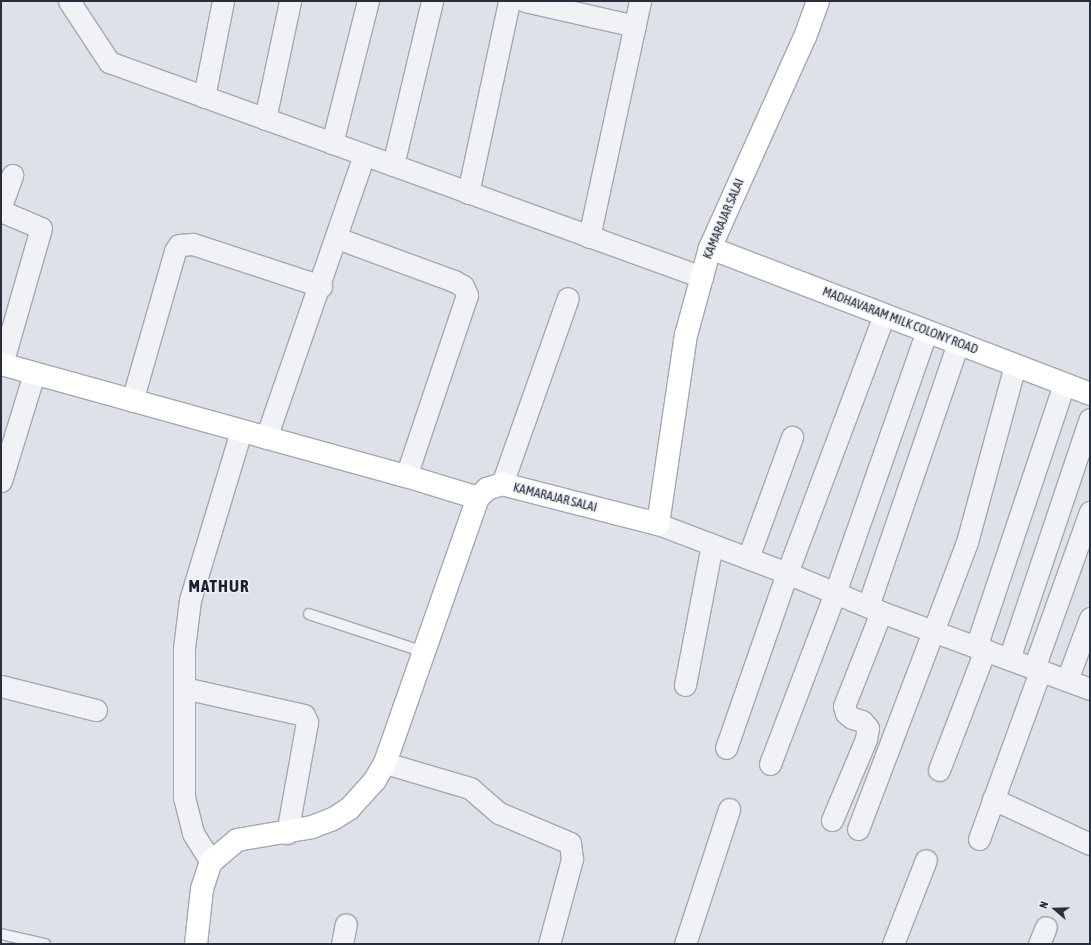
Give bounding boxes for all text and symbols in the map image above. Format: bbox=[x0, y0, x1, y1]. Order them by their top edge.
street label: KAMARAJAR SALAI bbox=[700, 176, 748, 262]
street label: MADHAVARAM MILK COLONY ROAD bbox=[820, 284, 980, 358]
street label: KAMARAJAR SALAI bbox=[511, 480, 599, 516]
district label: MATHUR bbox=[189, 577, 249, 597]
north arrow bbox=[1035, 889, 1075, 929]
text: N bbox=[1037, 900, 1050, 910]

